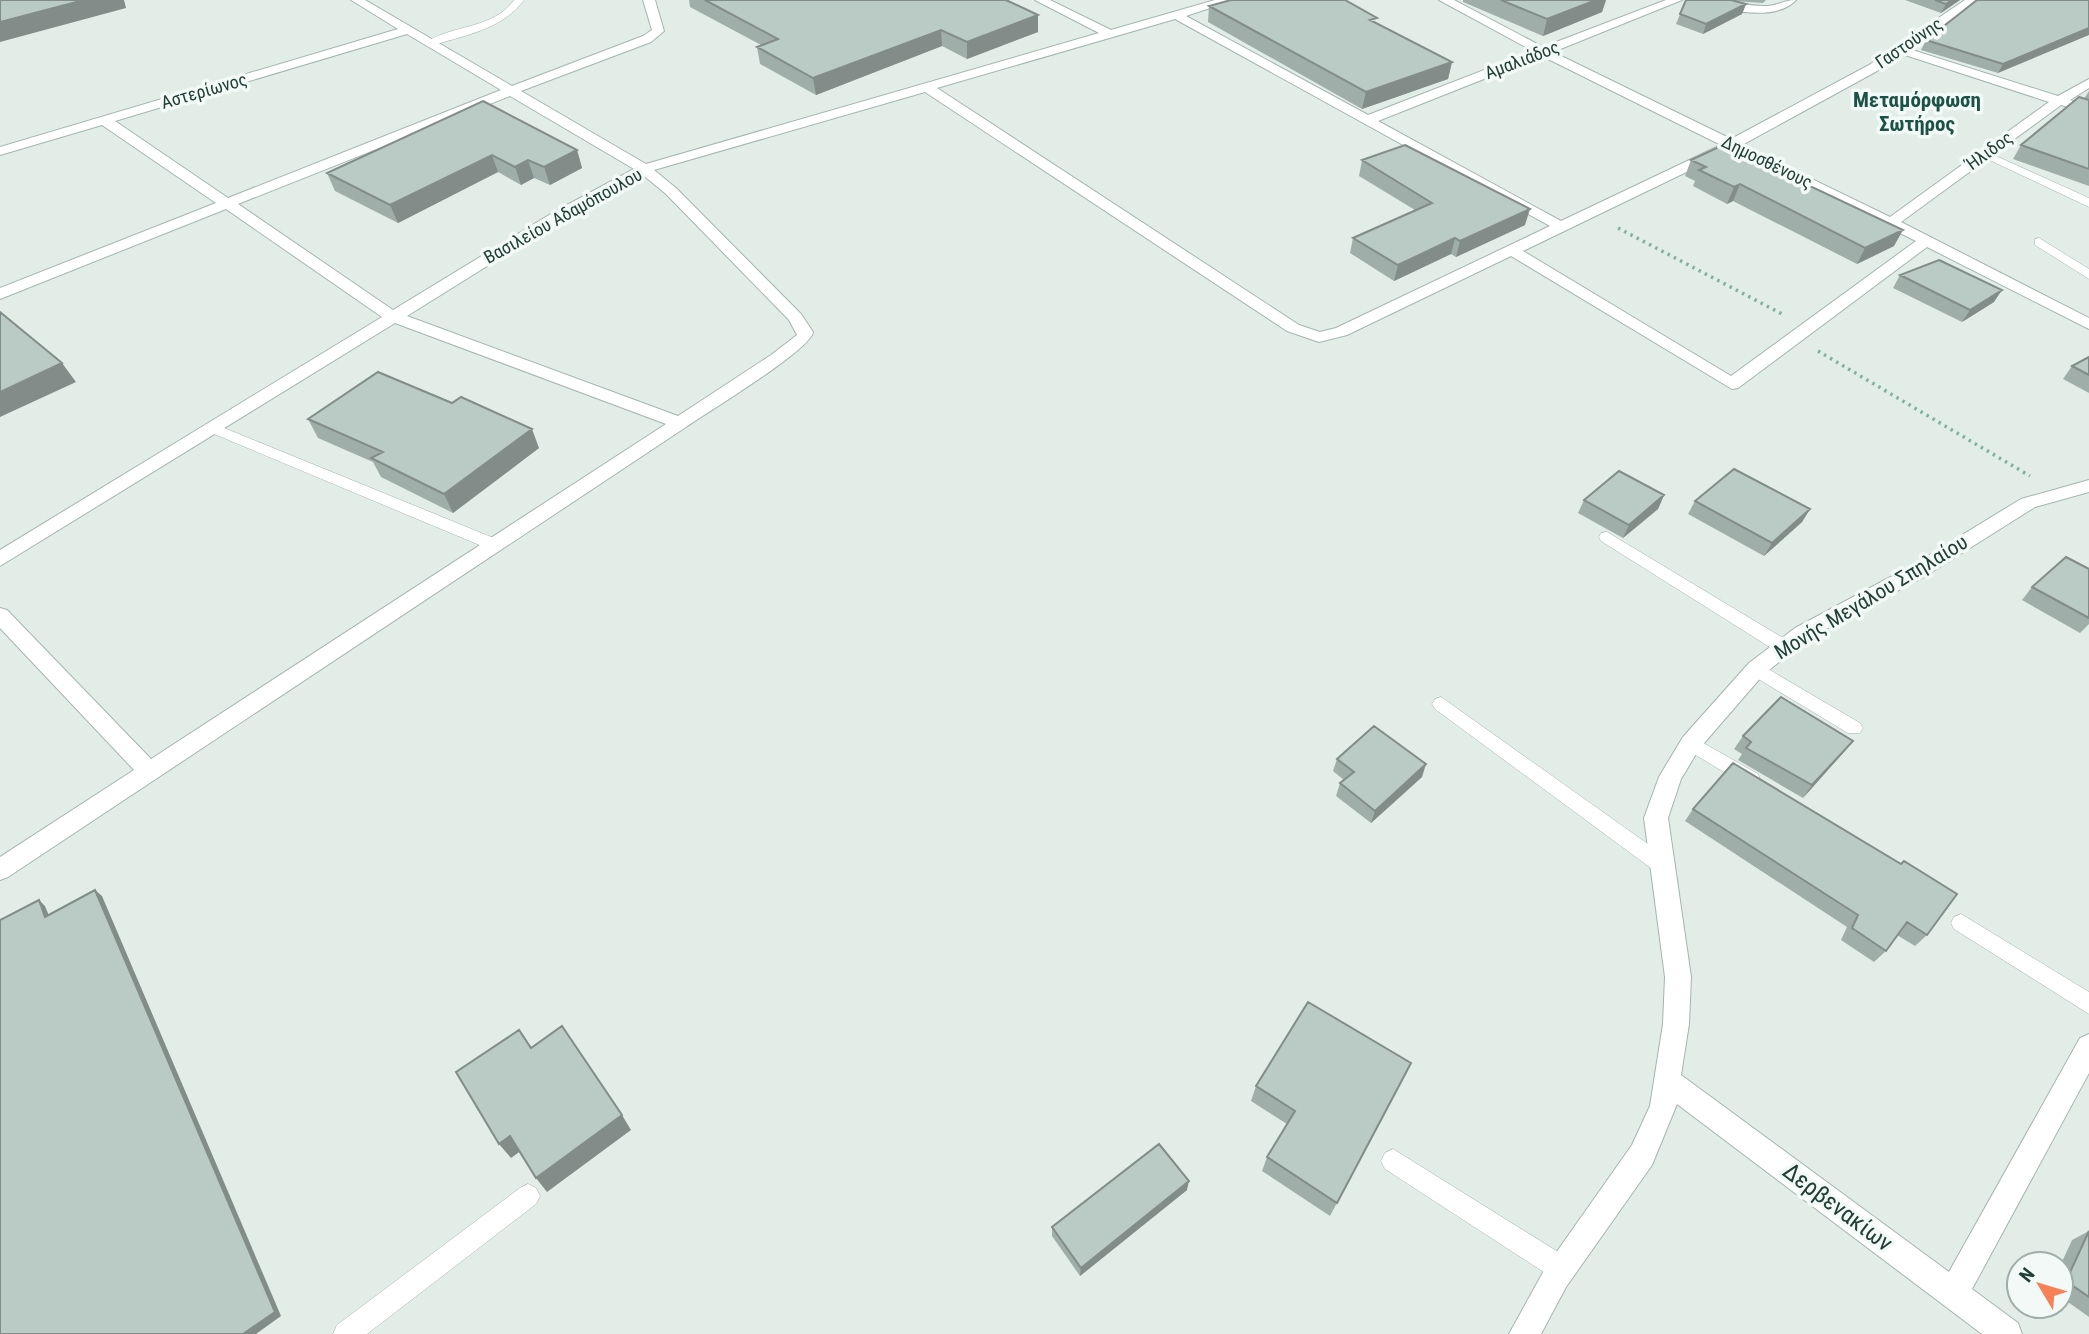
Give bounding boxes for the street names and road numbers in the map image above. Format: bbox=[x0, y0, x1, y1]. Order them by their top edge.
street label: Γαστούνης bbox=[1871, 13, 1946, 73]
street label: Αμαλιάδος bbox=[1482, 36, 1562, 83]
street label: Αστερίωνος bbox=[158, 68, 249, 113]
street label: Ήλιδος bbox=[1960, 127, 2016, 175]
street label: Δημοσθένους bbox=[1718, 131, 1816, 193]
street label: Βασιλείου Αδαμόπουλου bbox=[480, 163, 645, 268]
street label: Μονής Μεγάλου Σπηλαίου bbox=[1770, 530, 1972, 664]
street label: Δερβενακίων bbox=[1778, 1157, 1898, 1257]

